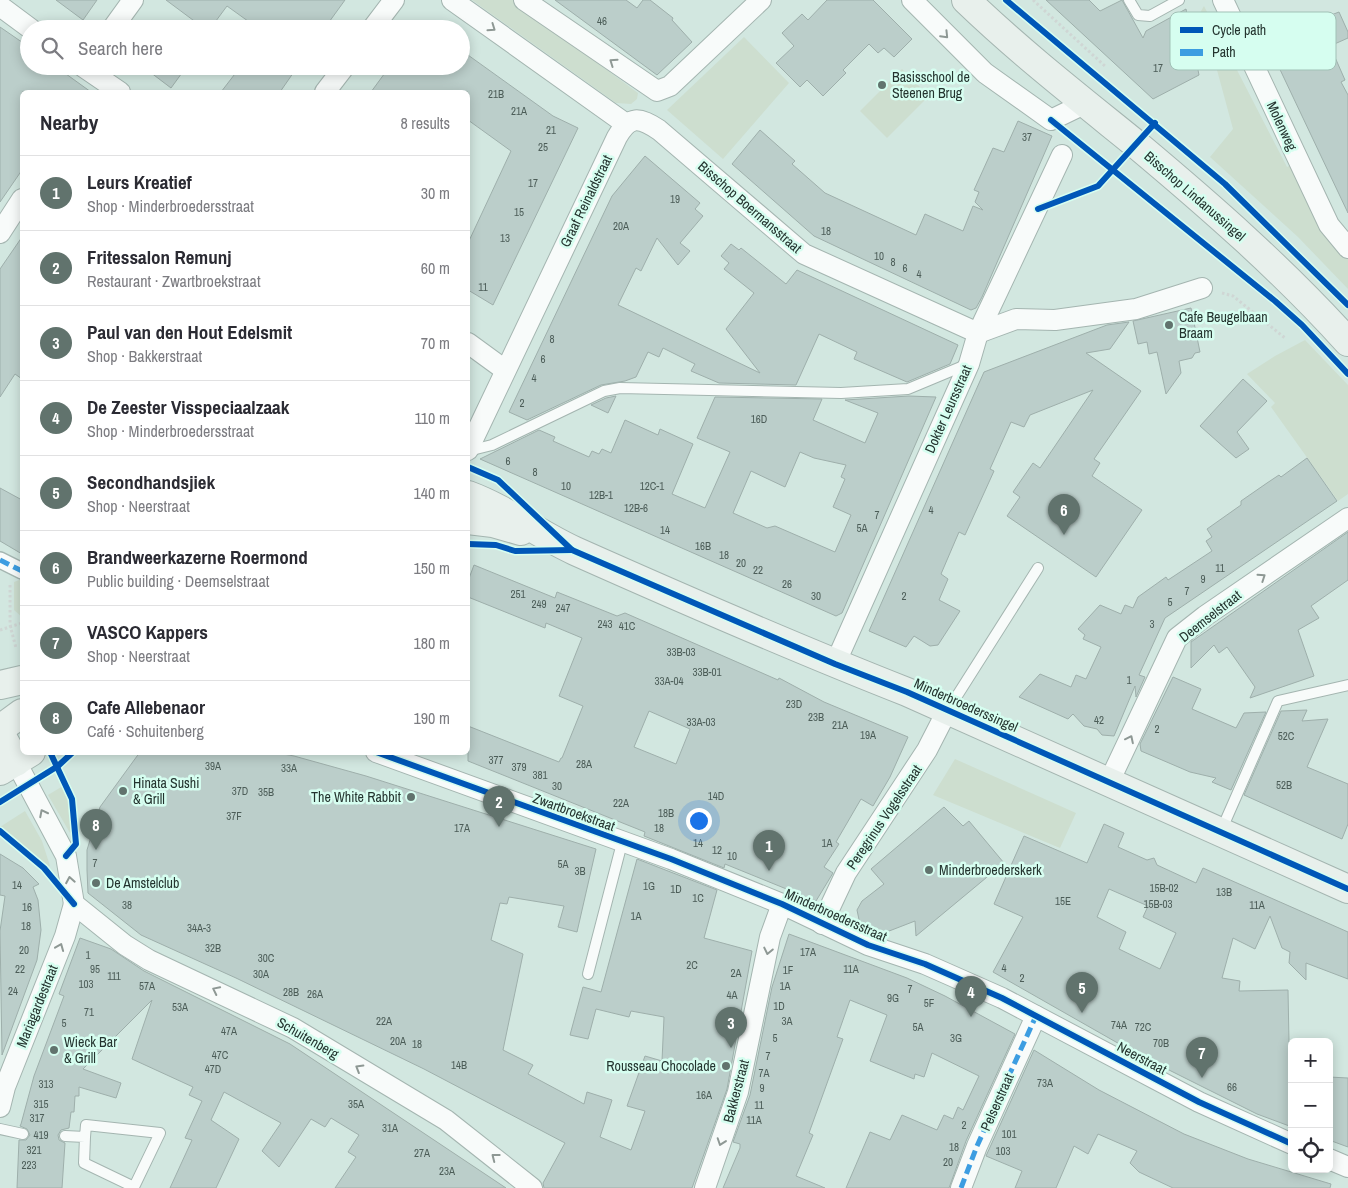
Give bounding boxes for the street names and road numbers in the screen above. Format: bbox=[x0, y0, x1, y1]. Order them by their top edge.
street label: Molenweg bbox=[1263, 98, 1301, 154]
street label: Bisschop Lindanussingel bbox=[1141, 147, 1249, 245]
street label: Graaf Reinaldstraat bbox=[556, 152, 616, 250]
street label: Bisschop Boermansstraat bbox=[694, 157, 806, 257]
street label: Dokter Leursstraat bbox=[921, 362, 975, 456]
street label: Deemselstraat bbox=[1175, 586, 1245, 646]
street label: Minderbroederssingel bbox=[911, 674, 1021, 736]
street label: Peregrinus Vogelsstraat bbox=[842, 761, 926, 873]
street label: Zwartbroekstraat bbox=[530, 789, 618, 835]
street label: Minderbroedersstraat bbox=[782, 884, 890, 946]
street label: Mariagardestraat bbox=[12, 962, 62, 1050]
street label: Schuitenberg bbox=[274, 1013, 343, 1063]
street label: Neerstraat bbox=[1114, 1037, 1170, 1079]
street label: Bakkerstraat bbox=[719, 1058, 753, 1124]
street label: Pelserstraat bbox=[976, 1070, 1018, 1134]

